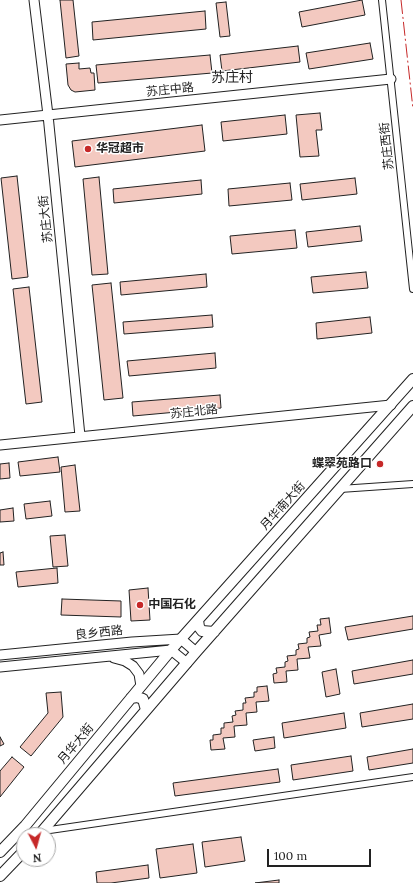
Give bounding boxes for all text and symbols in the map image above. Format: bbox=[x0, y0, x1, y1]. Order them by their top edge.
district label: 苏庄村 bbox=[211, 70, 253, 86]
street label: 苏庄中路 bbox=[145, 80, 195, 100]
street label: 苏庄西街 bbox=[377, 121, 397, 171]
place label: 华冠超市 bbox=[96, 142, 144, 156]
marker: 华冠超市 bbox=[83, 144, 93, 154]
street label: 苏庄大街 bbox=[36, 194, 56, 244]
street label: 苏庄北路 bbox=[169, 402, 219, 422]
place label: 蝶翠苑路口 bbox=[312, 457, 372, 471]
marker: 蝶翠苑路口 bbox=[375, 459, 385, 469]
street label: 月华南大街 bbox=[258, 479, 308, 533]
place label: 中国石化 bbox=[148, 598, 196, 612]
marker: 中国石化 bbox=[135, 600, 145, 610]
street label: 良乡西路 bbox=[74, 623, 124, 643]
street label: 月华大街 bbox=[55, 721, 97, 767]
north arrow bbox=[16, 827, 56, 867]
scale bar bbox=[269, 841, 373, 867]
text: 100 m bbox=[274, 848, 307, 863]
text: N bbox=[32, 851, 42, 865]

